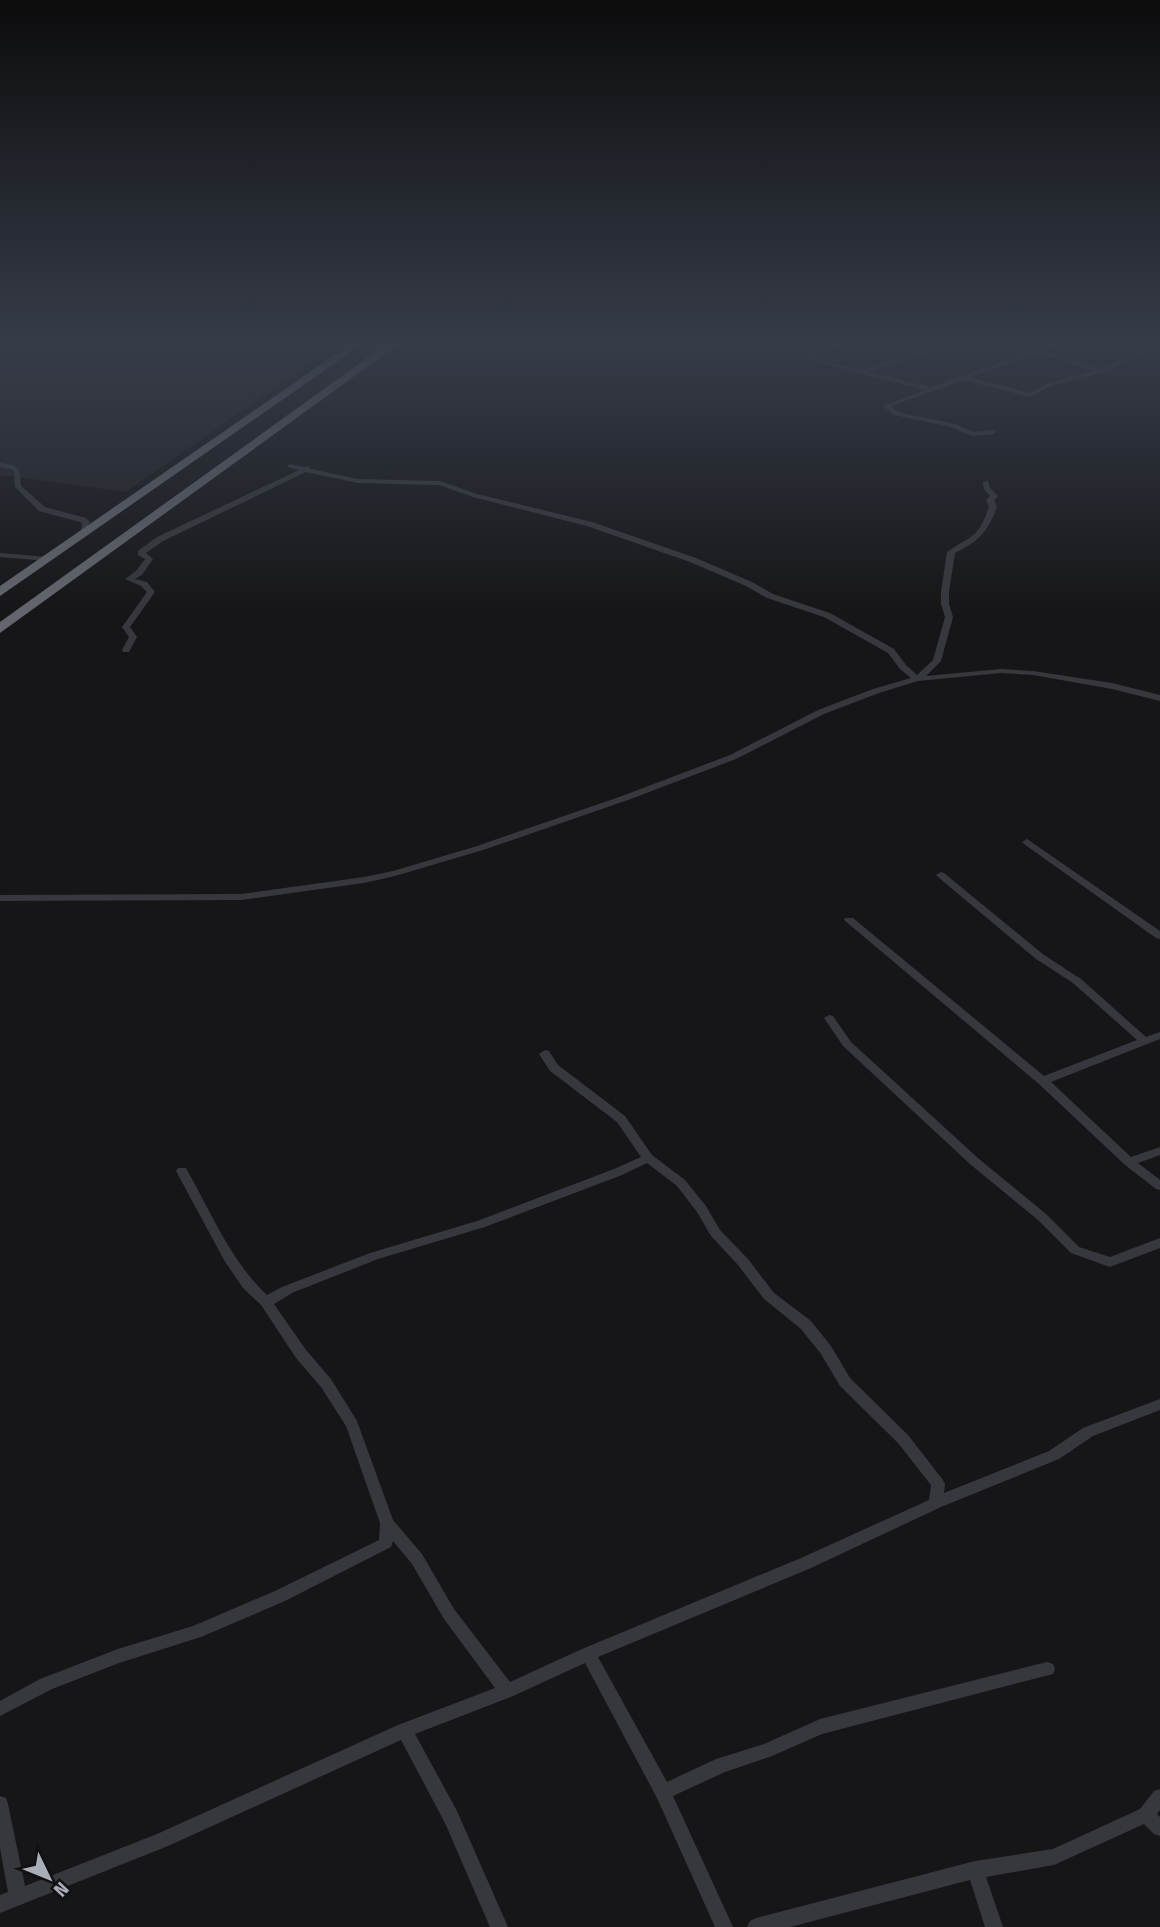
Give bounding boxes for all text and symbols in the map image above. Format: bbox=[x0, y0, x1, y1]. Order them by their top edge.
north arrow bbox=[14, 1843, 84, 1913]
text: N bbox=[49, 1877, 73, 1901]

